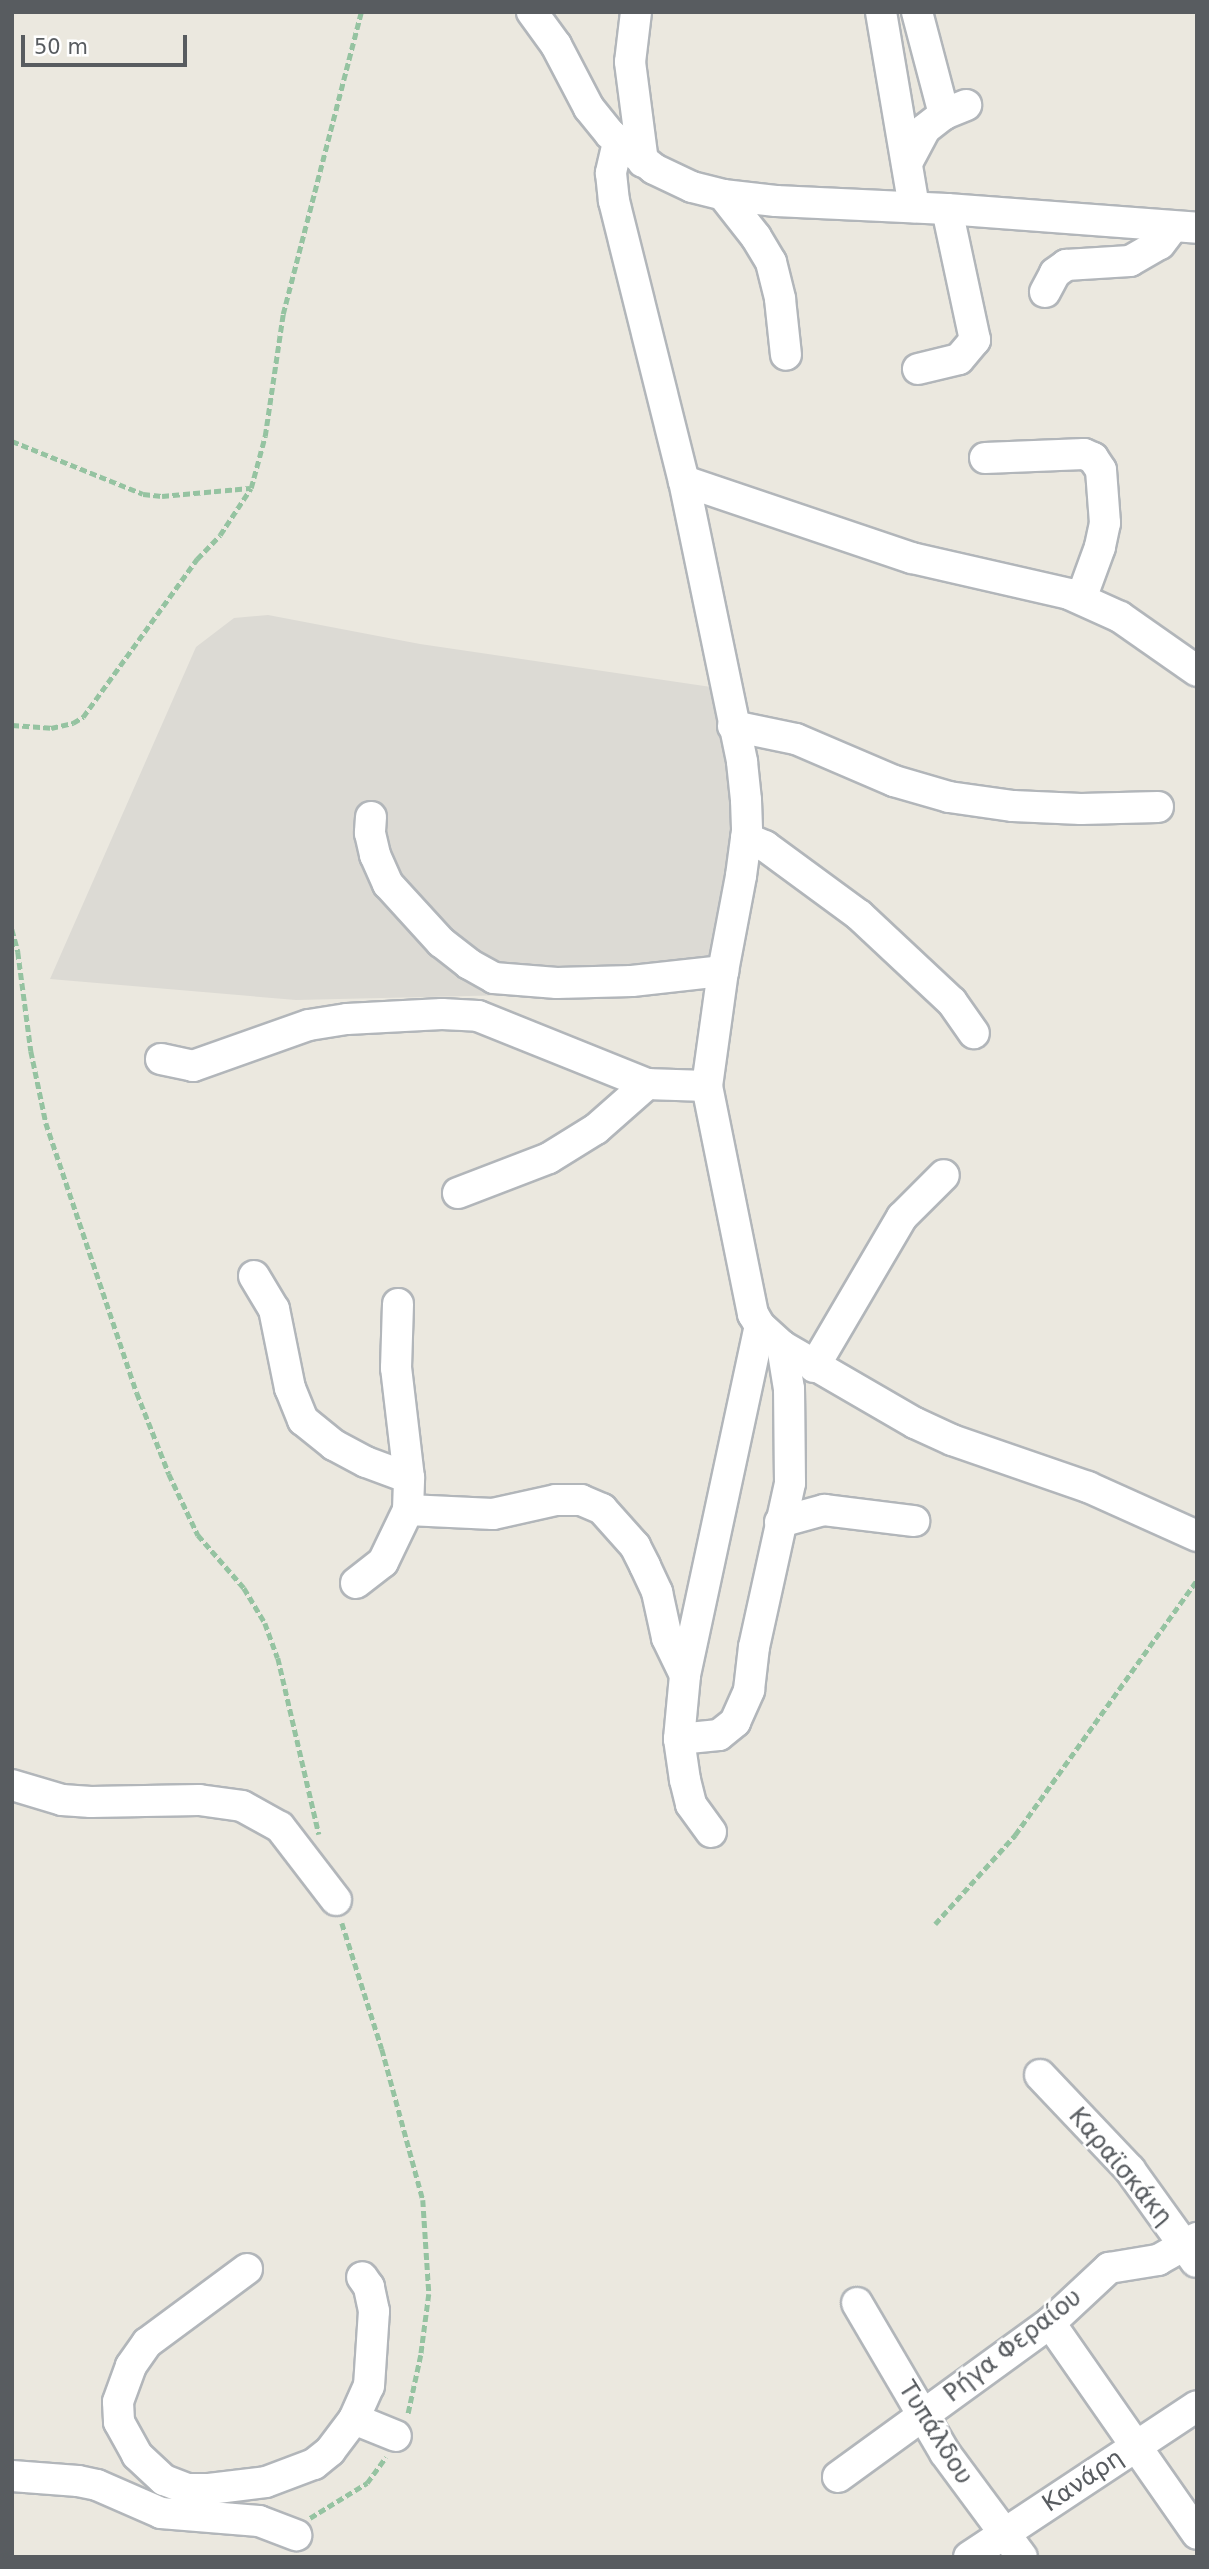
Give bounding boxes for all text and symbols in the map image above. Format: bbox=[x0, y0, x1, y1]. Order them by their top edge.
scale bar bbox=[24, 21, 191, 65]
text: 50 m bbox=[34, 35, 88, 59]
street label: Καραϊσκάκη bbox=[1062, 2102, 1178, 2232]
street label: Ρήγα Φεραίου bbox=[938, 2283, 1088, 2409]
street label: Τυπάλδου bbox=[892, 2376, 978, 2490]
street label: Κανάρη bbox=[1037, 2444, 1129, 2518]

